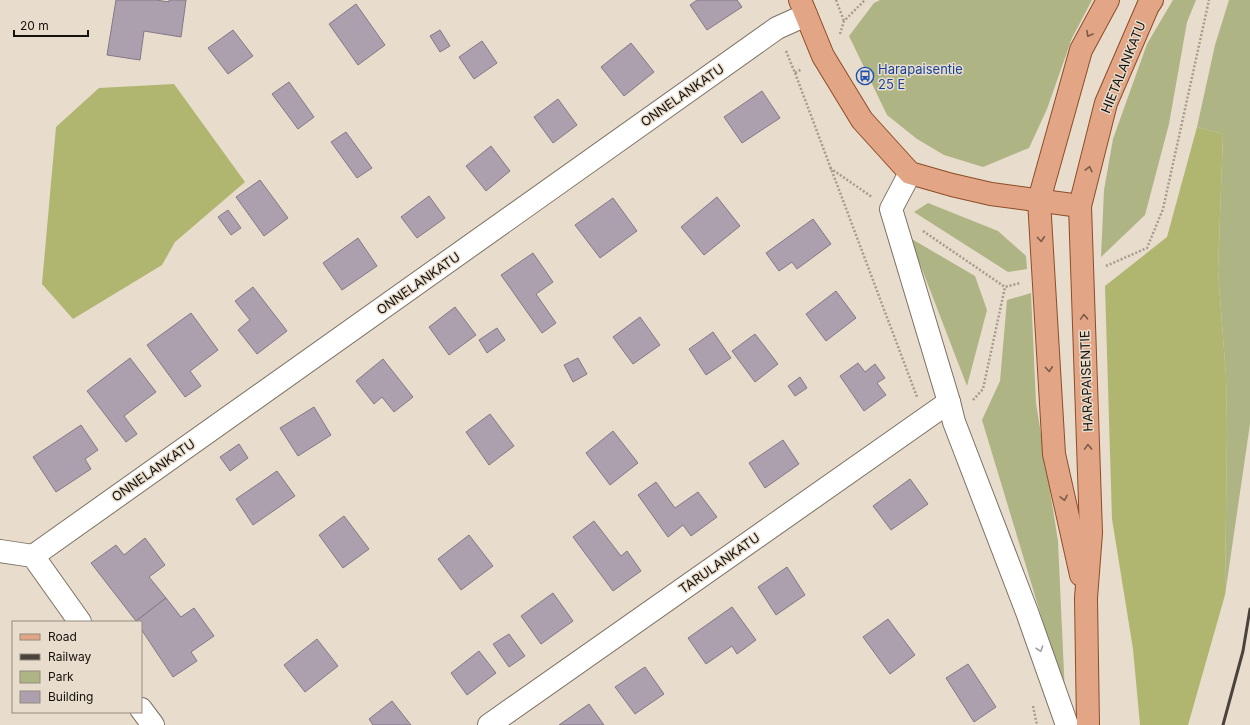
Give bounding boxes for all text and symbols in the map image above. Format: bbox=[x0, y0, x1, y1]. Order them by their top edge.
scale bar bbox=[14, 12, 88, 38]
text: 20 m bbox=[20, 18, 49, 33]
street label: HIETALANKATU bbox=[1097, 19, 1149, 115]
one-way arrow bbox=[1087, 30, 1094, 37]
street label: ONNELANKATU bbox=[637, 60, 727, 130]
place label: Harapaisentie 25 E bbox=[878, 61, 963, 92]
bus stop icon: Harapaisentie 25 E bbox=[855, 66, 875, 86]
one-way arrow bbox=[1085, 165, 1093, 172]
one-way arrow bbox=[1037, 236, 1046, 242]
street label: ONNELANKATU bbox=[373, 248, 463, 318]
one-way arrow bbox=[1079, 314, 1088, 320]
street label: HARAPAISENTIE bbox=[1076, 330, 1096, 432]
one-way arrow bbox=[1045, 366, 1054, 372]
street label: ONNELANKATU bbox=[108, 435, 198, 505]
one-way arrow bbox=[1084, 444, 1092, 450]
one-way arrow bbox=[1060, 495, 1068, 501]
street label: TARULANKATU bbox=[675, 529, 763, 597]
legend bbox=[12, 621, 142, 713]
text: Road bbox=[48, 629, 77, 644]
one-way arrow bbox=[1035, 646, 1044, 653]
text: Railway bbox=[48, 649, 92, 664]
text: Park bbox=[48, 669, 74, 684]
text: Building bbox=[48, 689, 93, 704]

